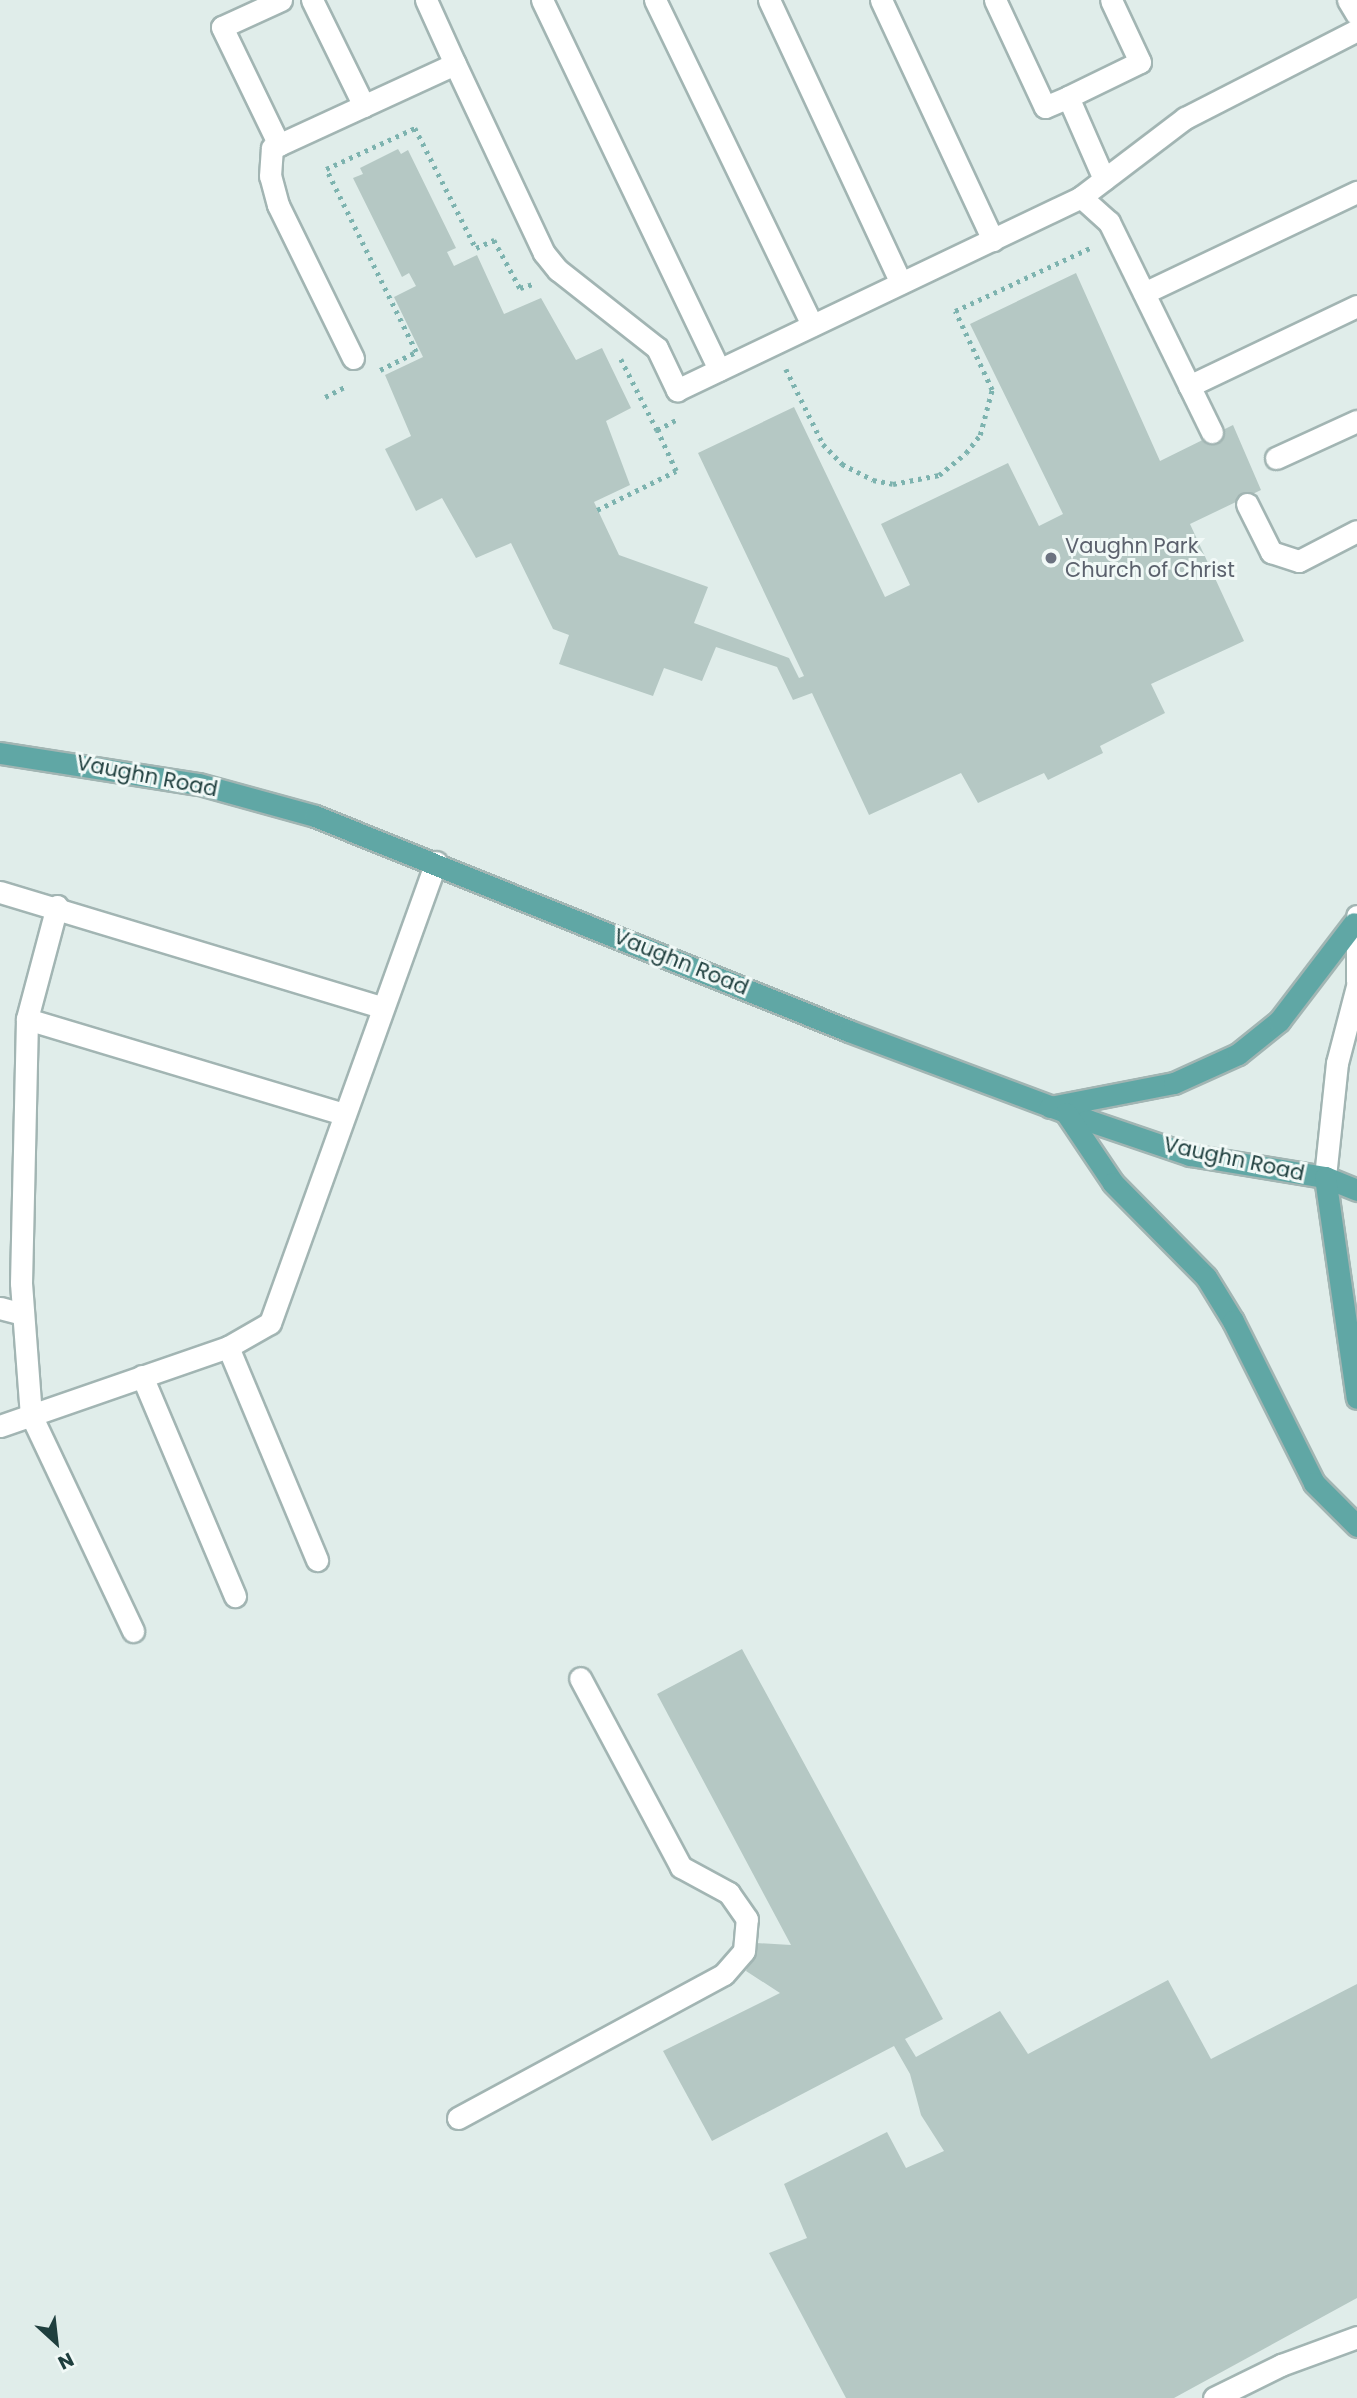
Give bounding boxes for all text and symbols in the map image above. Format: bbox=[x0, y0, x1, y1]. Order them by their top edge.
place label: Vaughn Park Church of Christ bbox=[1065, 533, 1235, 583]
marker: Vaughn Park Church of Christ bbox=[1043, 550, 1059, 566]
street label: Vaughn Road bbox=[74, 750, 220, 802]
street label: Vaughn Road bbox=[610, 924, 752, 1000]
street label: Vaughn Road bbox=[1161, 1132, 1307, 1186]
north arrow bbox=[21, 2307, 91, 2377]
text: N bbox=[53, 2346, 78, 2376]

